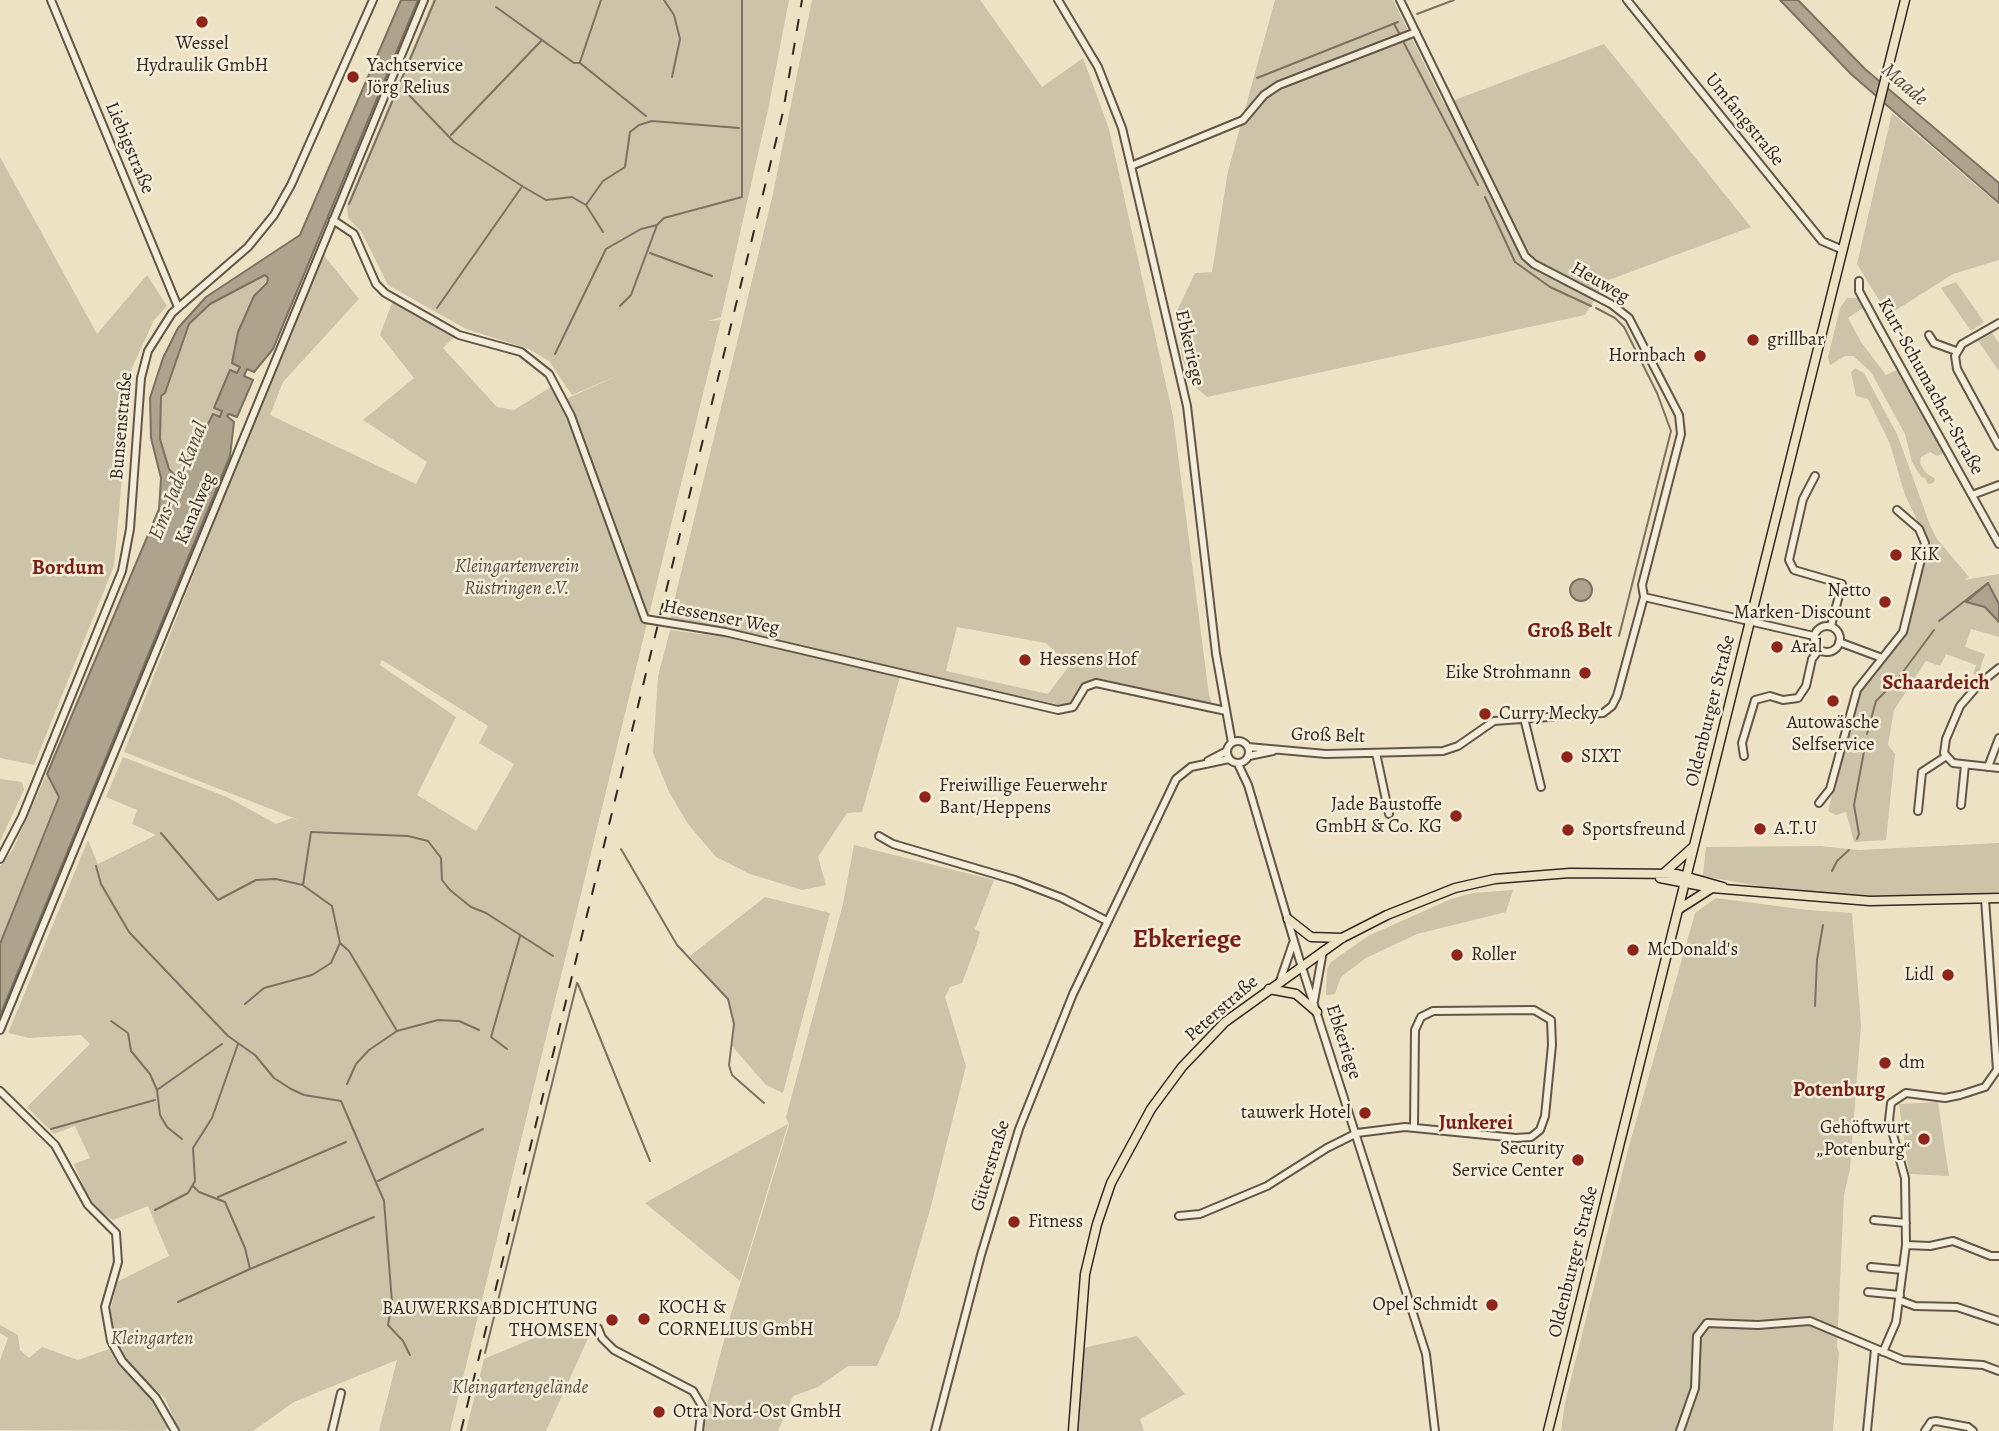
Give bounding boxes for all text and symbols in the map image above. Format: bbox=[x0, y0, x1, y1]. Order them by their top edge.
marker: Wessel Hydraulik GmbH bbox=[194, 14, 210, 30]
place label: Wessel Hydraulik GmbH bbox=[135, 33, 269, 77]
place label: Yachtservice Jörg Relius bbox=[367, 55, 463, 99]
water label: Maade bbox=[1876, 58, 1932, 112]
marker: Yachtservice Jörg Relius bbox=[345, 69, 361, 85]
street label: Umfangstraße bbox=[1700, 69, 1788, 171]
street label: Liebigstraße bbox=[99, 99, 159, 197]
street label: Heuweg bbox=[1567, 257, 1633, 309]
street label: Kurt-Schumacher-Straße bbox=[1872, 295, 1988, 479]
street label: Ebkeriege bbox=[1169, 308, 1209, 388]
place label: grillbar bbox=[1767, 329, 1824, 351]
marker: grillbar bbox=[1745, 332, 1761, 348]
place label: Hornbach bbox=[1608, 345, 1686, 367]
marker: Hornbach bbox=[1692, 348, 1708, 364]
street label: Bunsenstraße bbox=[106, 371, 138, 481]
water label: Ems-Jade-Kanal bbox=[144, 418, 214, 544]
street label: Kanalweg bbox=[171, 470, 221, 548]
place label: KiK bbox=[1910, 544, 1939, 566]
marker: KiK bbox=[1888, 547, 1904, 563]
district label: Bordum bbox=[32, 556, 104, 582]
park label: Kleingartenverein Rüstringen e.V. bbox=[455, 556, 579, 600]
place label: Netto Marken-Discount bbox=[1734, 580, 1871, 624]
marker: Netto Marken-Discount bbox=[1877, 594, 1893, 610]
street label: Hessenser Weg bbox=[661, 596, 781, 640]
district label: Groß Belt bbox=[1528, 619, 1612, 645]
street label: Oldenburger Straße bbox=[1681, 633, 1741, 789]
place label: Aral bbox=[1791, 636, 1822, 658]
marker: Aral bbox=[1769, 639, 1785, 655]
place label: Hessens Hof bbox=[1039, 649, 1137, 671]
marker: Hessens Hof bbox=[1017, 652, 1033, 668]
place label: Eike Strohmann bbox=[1445, 662, 1571, 684]
marker: Eike Strohmann bbox=[1577, 665, 1593, 681]
district label: Schaardeich bbox=[1882, 671, 1990, 697]
marker: Autowäsche Selfservice bbox=[1825, 693, 1841, 709]
place label: Curry Mecky bbox=[1499, 703, 1598, 725]
marker: Curry Mecky bbox=[1477, 706, 1493, 722]
place label: Autowäsche Selfservice bbox=[1787, 712, 1879, 756]
street label: Groß Belt bbox=[1290, 723, 1366, 749]
place label: SIXT bbox=[1581, 746, 1621, 768]
marker: SIXT bbox=[1559, 749, 1575, 765]
place label: Freiwillige Feuerwehr Bant/Heppens bbox=[939, 775, 1107, 819]
marker: Freiwillige Feuerwehr Bant/Heppens bbox=[917, 789, 933, 805]
place label: Jade Baustoffe GmbH & Co. KG bbox=[1315, 794, 1442, 838]
marker: Jade Baustoffe GmbH & Co. KG bbox=[1448, 808, 1464, 824]
place label: A.T.U bbox=[1774, 818, 1817, 840]
place label: Sportsfreund bbox=[1582, 819, 1686, 841]
marker: A.T.U bbox=[1752, 821, 1768, 837]
marker: Sportsfreund bbox=[1560, 822, 1576, 838]
district label: Ebkeriege bbox=[1132, 925, 1242, 957]
place label: McDonald's bbox=[1647, 939, 1738, 961]
marker: McDonald's bbox=[1625, 942, 1641, 958]
place label: Roller bbox=[1471, 944, 1517, 966]
marker: Roller bbox=[1449, 947, 1465, 963]
place label: Lidl bbox=[1904, 964, 1934, 986]
marker: Lidl bbox=[1940, 967, 1956, 983]
street label: Peterstraße bbox=[1181, 971, 1263, 1047]
street label: Ebkeriege bbox=[1320, 1002, 1366, 1082]
place label: dm bbox=[1899, 1052, 1925, 1074]
marker: dm bbox=[1877, 1055, 1893, 1071]
district label: Potenburg bbox=[1793, 1078, 1885, 1104]
place label: tauwerk Hotel bbox=[1241, 1102, 1351, 1124]
marker: tauwerk Hotel bbox=[1357, 1105, 1373, 1121]
district label: Junkerei bbox=[1439, 1111, 1513, 1137]
place label: Gehöftwurt „Potenburg“ bbox=[1816, 1117, 1910, 1161]
street label: Güterstraße bbox=[966, 1118, 1016, 1214]
marker: Gehöftwurt „Potenburg“ bbox=[1916, 1131, 1932, 1147]
place label: Security Service Center bbox=[1452, 1138, 1564, 1182]
marker: Security Service Center bbox=[1570, 1152, 1586, 1168]
street label: Oldenburger Straße bbox=[1544, 1184, 1604, 1340]
place label: Fitness bbox=[1028, 1211, 1083, 1233]
marker: Fitness bbox=[1006, 1214, 1022, 1230]
place label: Opel Schmidt bbox=[1372, 1294, 1478, 1316]
place label: KOCH & CORNELIUS GmbH bbox=[658, 1297, 814, 1341]
marker: Opel Schmidt bbox=[1484, 1297, 1500, 1313]
place label: BAUWERKSABDICHTUNG THOMSEN bbox=[382, 1298, 598, 1342]
marker: KOCH & CORNELIUS GmbH bbox=[636, 1311, 652, 1327]
marker: BAUWERKSABDICHTUNG THOMSEN bbox=[604, 1312, 620, 1328]
park label: Kleingarten bbox=[111, 1328, 193, 1350]
park label: Kleingartengelände bbox=[452, 1377, 588, 1399]
place label: Otra Nord-Ost GmbH bbox=[673, 1401, 842, 1423]
marker: Otra Nord-Ost GmbH bbox=[651, 1404, 667, 1420]

